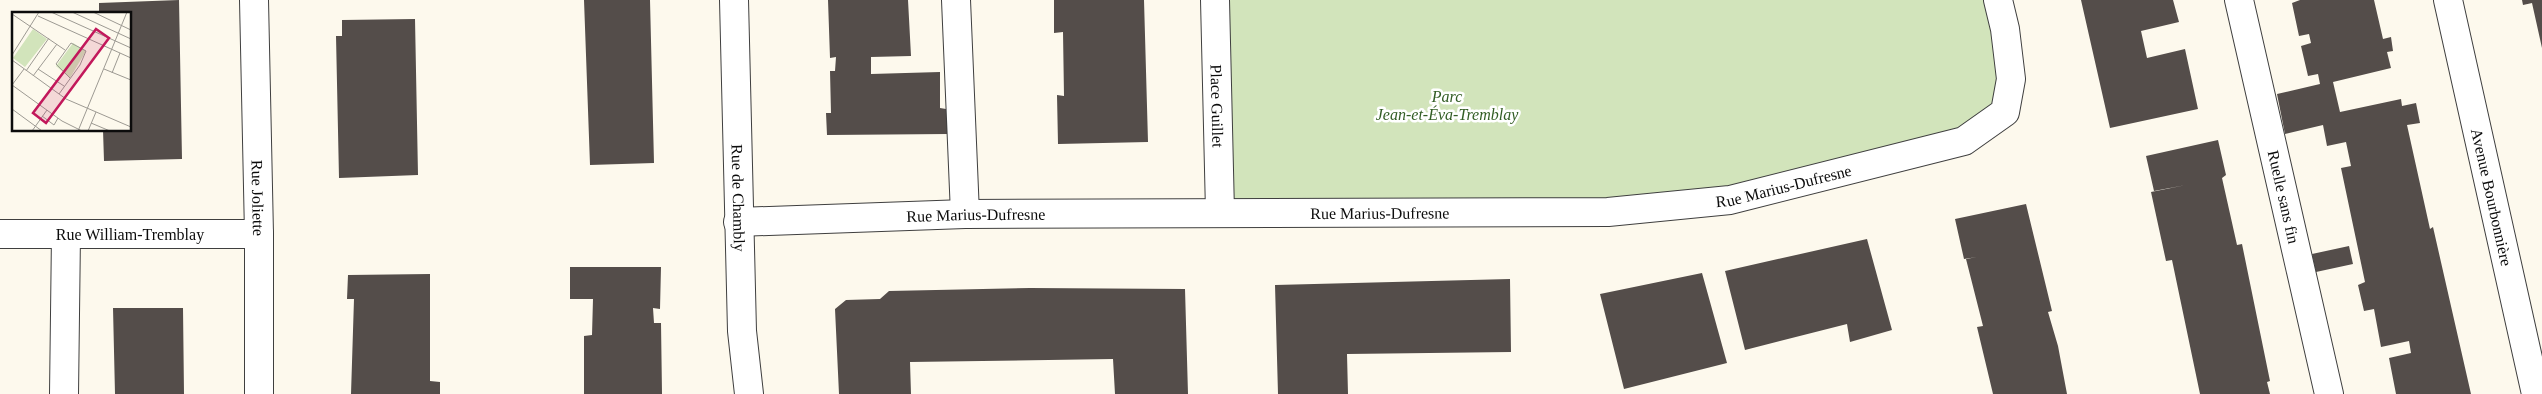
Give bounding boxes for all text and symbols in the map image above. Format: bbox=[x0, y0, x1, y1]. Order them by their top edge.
inset map bbox=[12, 12, 131, 131]
street label: Place Guillet bbox=[1208, 64, 1227, 148]
park label: Parc Jean-et-Éva-Tremblay bbox=[1376, 88, 1519, 124]
street label: Avenue Bourbonnière bbox=[2468, 127, 2516, 268]
street label: Rue de Chambly bbox=[729, 144, 749, 252]
street label: Ruelle sans fin bbox=[2265, 149, 2303, 245]
street label: Rue Joliette bbox=[249, 160, 268, 236]
street label: Rue Marius-Dufresne bbox=[1715, 161, 1853, 210]
street label: Rue Marius-Dufresne bbox=[1310, 204, 1449, 221]
street label: Rue Marius-Dufresne bbox=[906, 205, 1045, 225]
street label: Rue William-Tremblay bbox=[56, 226, 204, 244]

